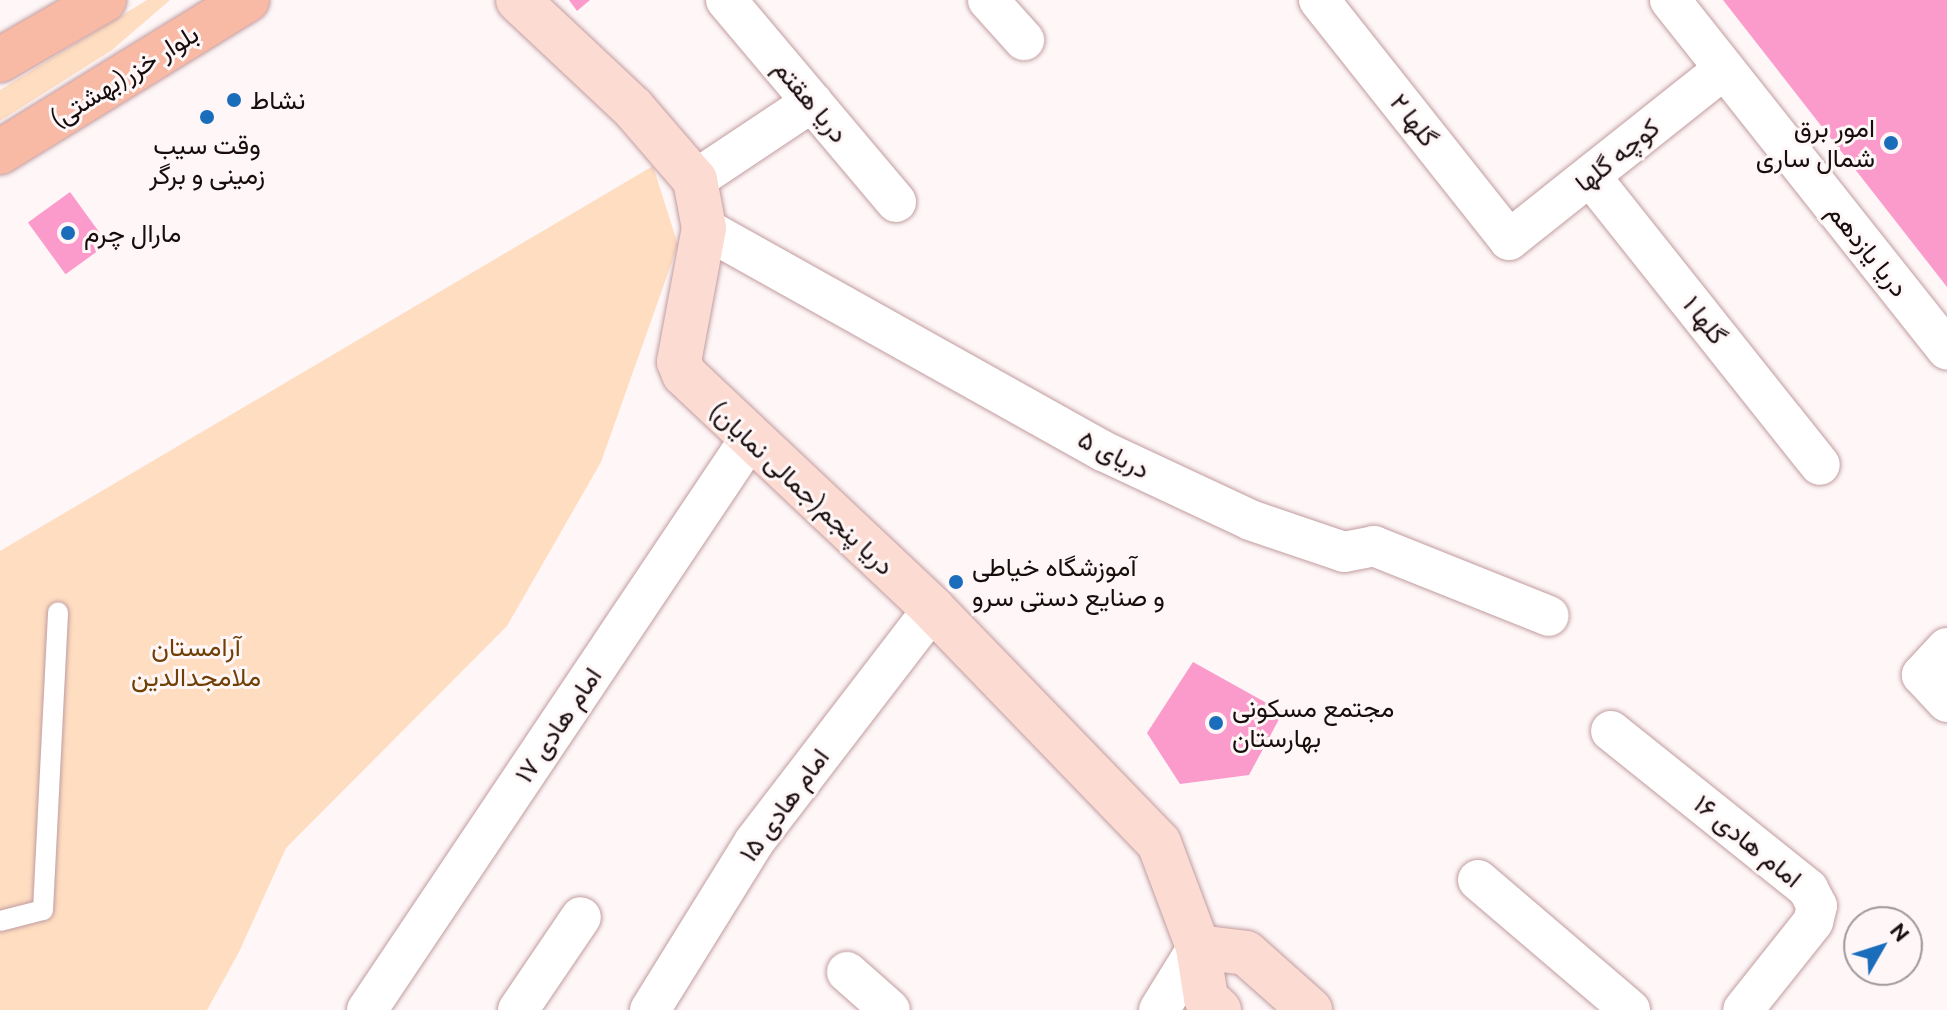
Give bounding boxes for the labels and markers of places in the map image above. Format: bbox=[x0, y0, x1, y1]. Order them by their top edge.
place label: نشاط bbox=[250, 84, 305, 116]
marker: نشاط bbox=[225, 91, 243, 109]
marker: وقت سیب زمینی و برگر bbox=[198, 108, 216, 126]
place label: امور برق شمال ساری bbox=[1756, 112, 1875, 174]
place label: وقت سیب زمینی و برگر bbox=[149, 129, 265, 190]
marker: امور برق شمال ساری bbox=[1882, 134, 1900, 152]
place label: مارال چرم bbox=[84, 217, 181, 249]
marker: مارال چرم bbox=[59, 224, 77, 242]
place label: آموزشگاه خیاطی و صنایع دستی سرو bbox=[972, 551, 1165, 612]
marker: آموزشگاه خیاطی و صنایع دستی سرو bbox=[947, 573, 965, 591]
place label: مجتمع مسکونی بهارستان bbox=[1232, 692, 1394, 754]
marker: مجتمع مسکونی بهارستان bbox=[1207, 714, 1225, 732]

